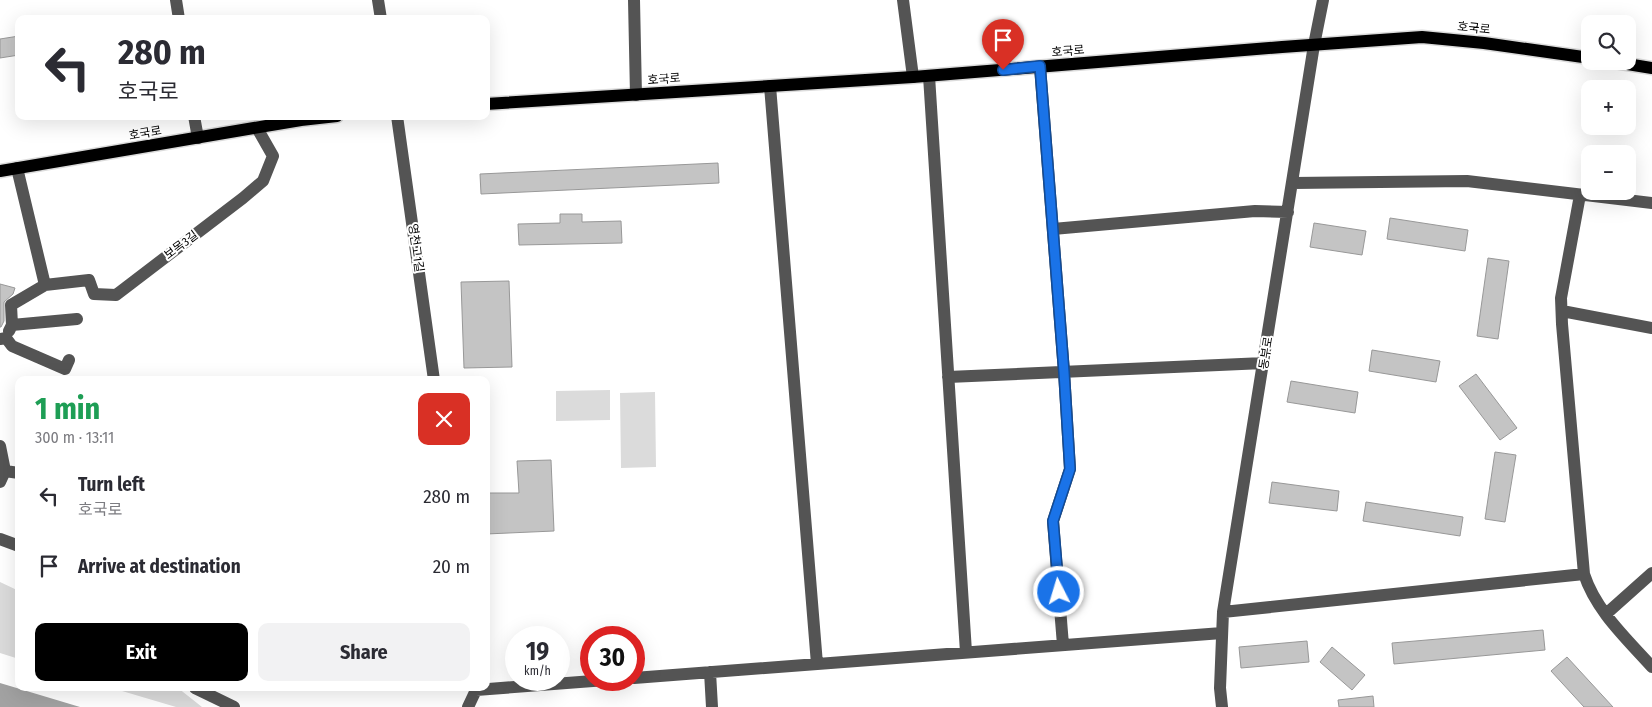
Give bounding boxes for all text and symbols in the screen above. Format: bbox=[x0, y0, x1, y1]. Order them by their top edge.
map controls bbox=[1581, 15, 1636, 200]
button: search bbox=[1581, 15, 1636, 70]
pin bbox=[982, 19, 1024, 70]
street label: 호국로 bbox=[1457, 19, 1491, 37]
icon: arrive bbox=[989, 26, 1017, 54]
text: 280 m bbox=[118, 31, 206, 73]
icon: left bbox=[35, 35, 100, 100]
street label: 호국로 bbox=[1051, 43, 1085, 59]
street label: 호국로 bbox=[647, 71, 681, 87]
text: 호국로 bbox=[118, 78, 179, 105]
button: + bbox=[1581, 80, 1636, 135]
street label: 호국로 bbox=[127, 123, 163, 143]
button: − bbox=[1581, 145, 1636, 200]
street label: 영천고1길 bbox=[406, 223, 426, 273]
street label: 보목3길 bbox=[161, 228, 201, 262]
street label: 동부로 bbox=[1256, 336, 1276, 370]
text: 1 min bbox=[35, 391, 100, 427]
button: close bbox=[418, 393, 470, 445]
text: 300 m · 13:11 bbox=[35, 428, 114, 447]
text: Turn left bbox=[78, 473, 145, 496]
icon: left bbox=[35, 482, 63, 510]
text: 280 m bbox=[423, 485, 470, 508]
text: 호국로 bbox=[78, 500, 122, 519]
icon: arrive bbox=[35, 552, 63, 580]
text: Arrive at destination bbox=[78, 555, 241, 578]
text: 20 m bbox=[433, 555, 470, 578]
position arrow bbox=[1032, 565, 1084, 617]
button: Exit bbox=[35, 623, 248, 681]
button: Share bbox=[258, 623, 470, 681]
speed limit sign: 30 bbox=[580, 626, 645, 691]
text: 19 bbox=[526, 637, 549, 667]
text: km/h bbox=[524, 664, 551, 678]

